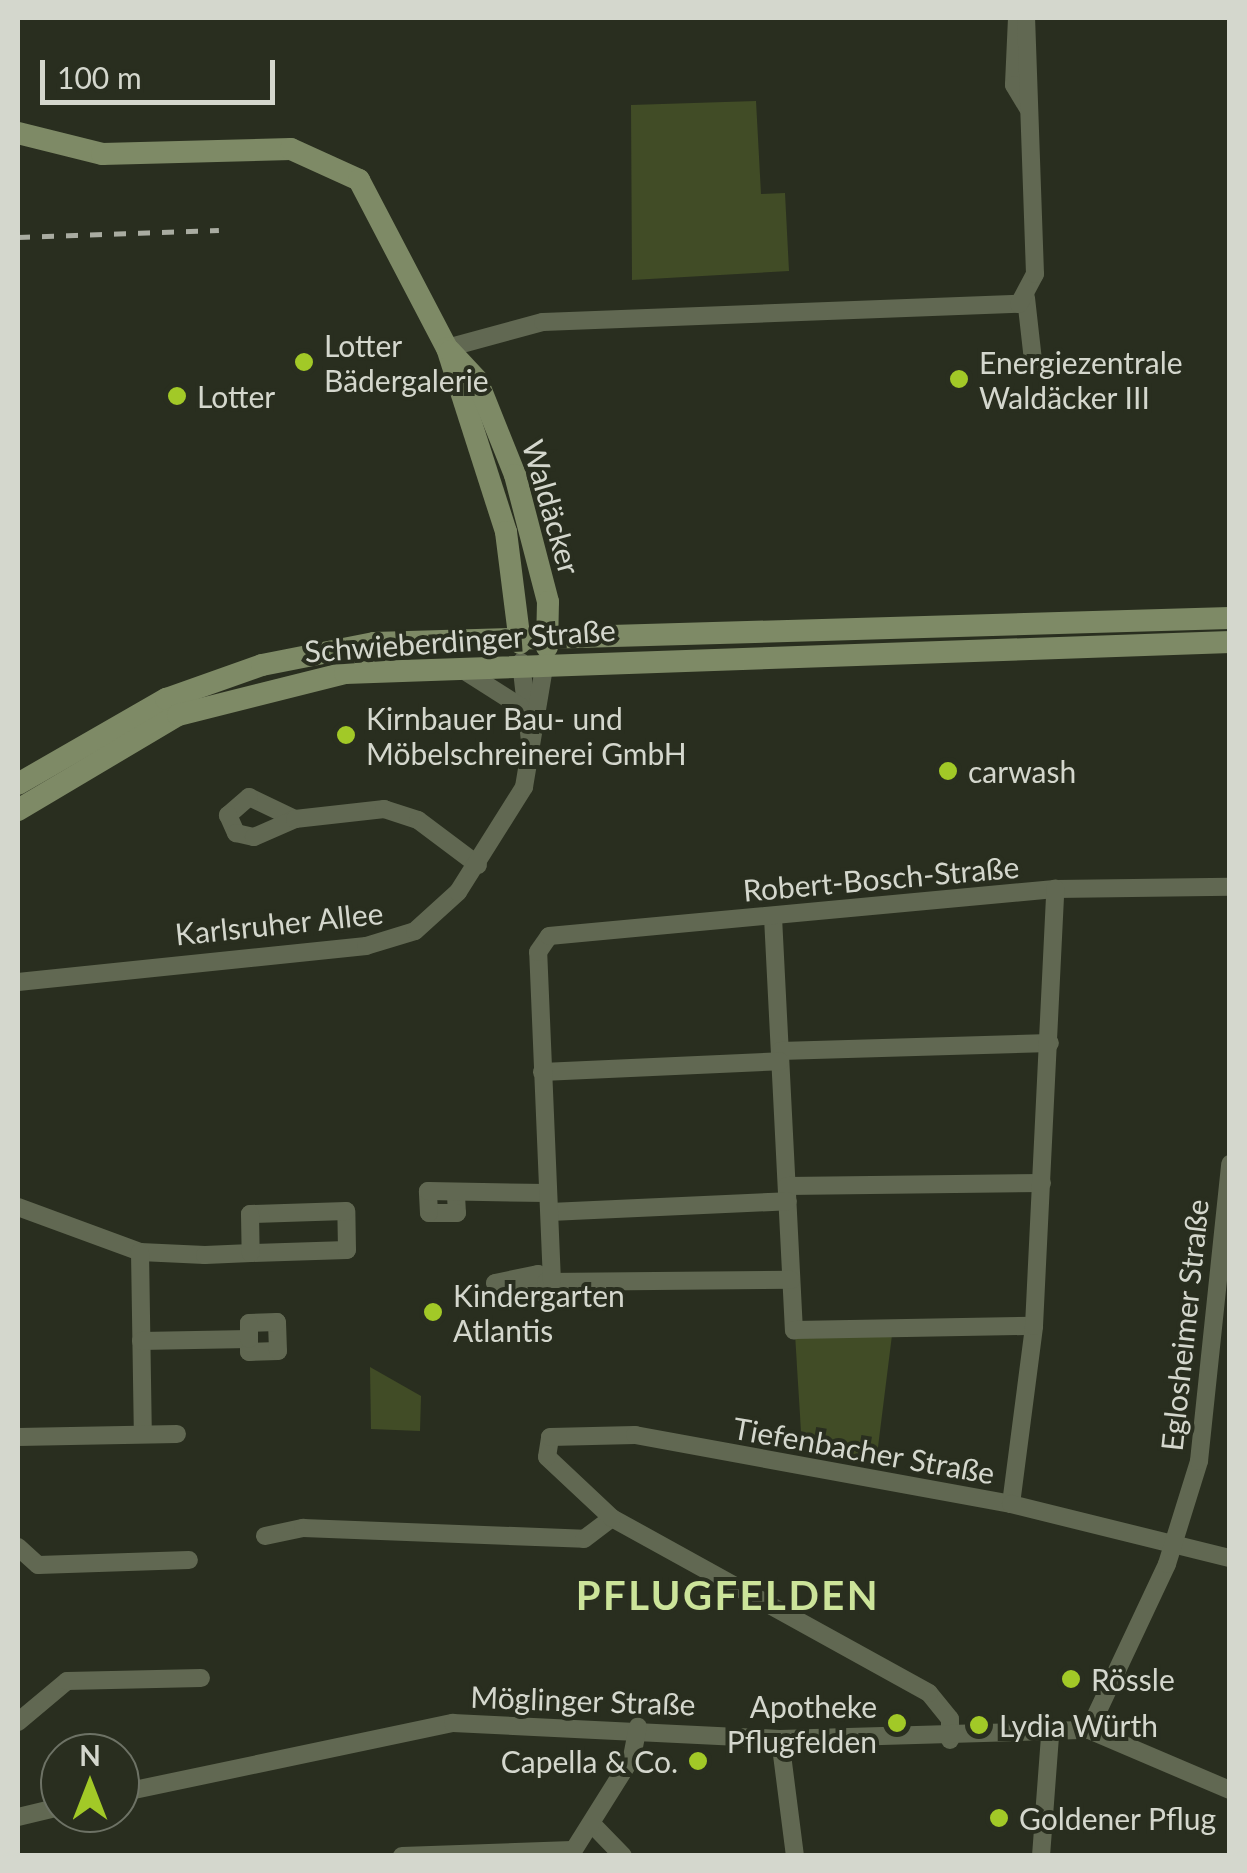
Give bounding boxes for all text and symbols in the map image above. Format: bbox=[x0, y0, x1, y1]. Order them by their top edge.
scale bar bbox=[45, 40, 280, 102]
text: 100 m bbox=[57, 59, 142, 95]
place label: Lotter Bädergalerie bbox=[324, 327, 489, 398]
place label: Energiezentrale Waldäcker III bbox=[979, 344, 1183, 414]
marker: Lotter Bädergalerie bbox=[293, 351, 315, 373]
marker: Energiezentrale Waldäcker III bbox=[948, 368, 970, 390]
place label: Lotter bbox=[197, 378, 275, 414]
marker: Lotter bbox=[166, 385, 188, 407]
street label: Waldäcker bbox=[516, 435, 588, 579]
street label: Schwieberdinger Straße bbox=[303, 611, 617, 669]
place label: Kirnbauer Bau- und Möbelschreinerei GmbH bbox=[366, 700, 687, 770]
marker: Kirnbauer Bau- und Möbelschreinerei GmbH bbox=[335, 724, 357, 746]
place label: carwash bbox=[968, 753, 1076, 789]
marker: carwash bbox=[937, 760, 959, 782]
street label: Robert-Bosch-Straße bbox=[742, 848, 1020, 908]
street label: Karlsruher Allee bbox=[172, 894, 386, 952]
street label: Eglosheimer Straße bbox=[1153, 1197, 1215, 1453]
place label: Kindergarten Atlantis bbox=[453, 1277, 625, 1348]
marker: Kindergarten Atlantis bbox=[422, 1301, 444, 1323]
street label: Tiefenbacher Straße bbox=[730, 1409, 998, 1491]
district label: PFLUGFELDEN bbox=[576, 1571, 880, 1619]
place label: Rössle bbox=[1091, 1661, 1175, 1697]
marker: Rössle bbox=[1060, 1668, 1082, 1690]
street label: Möglinger Straße bbox=[469, 1678, 697, 1722]
place label: Apotheke Pflugfelden bbox=[727, 1688, 877, 1758]
place label: Lydia Würth bbox=[999, 1707, 1158, 1743]
marker: Apotheke Pflugfelden bbox=[886, 1712, 908, 1734]
marker: Lydia Würth bbox=[968, 1714, 990, 1736]
north arrow bbox=[40, 1733, 140, 1833]
text: N bbox=[79, 1738, 101, 1772]
place label: Capella & Co. bbox=[501, 1743, 678, 1779]
marker: Capella & Co. bbox=[687, 1750, 709, 1772]
place label: Goldener Pflug bbox=[1019, 1800, 1217, 1836]
marker: Goldener Pflug bbox=[988, 1807, 1010, 1829]

